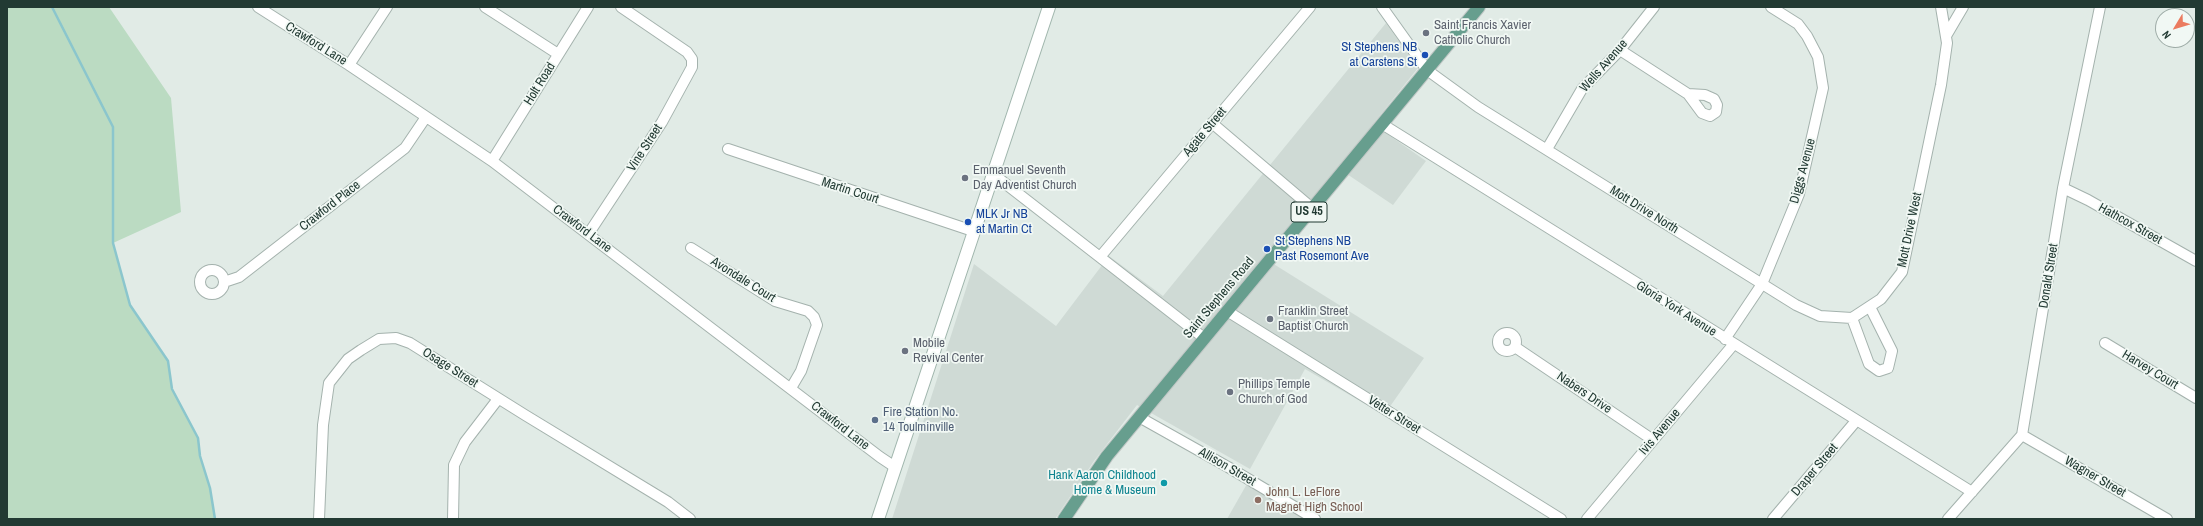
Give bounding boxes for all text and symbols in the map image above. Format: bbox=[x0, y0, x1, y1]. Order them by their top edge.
north arrow bbox=[2155, 8, 2195, 48]
place label: Saint Francis Xavier Catholic Church bbox=[1434, 18, 1531, 49]
street label: Crawford Lane bbox=[282, 19, 350, 69]
marker: Saint Francis Xavier Catholic Church bbox=[1421, 28, 1431, 38]
text: N bbox=[2159, 28, 2174, 42]
street label: Wells Avenue bbox=[1577, 36, 1631, 96]
place label: St Stephens NB at Carstens St bbox=[1341, 40, 1417, 71]
marker: St Stephens NB at Carstens St bbox=[1420, 50, 1430, 60]
street label: Holt Road bbox=[521, 60, 559, 108]
street label: Agate Street bbox=[1180, 104, 1230, 160]
street label: Vine Street bbox=[624, 121, 666, 175]
street label: Diggs Avenue bbox=[1787, 137, 1819, 205]
place label: Emmanuel Seventh Day Adventist Church bbox=[973, 163, 1077, 194]
marker: Emmanuel Seventh Day Adventist Church bbox=[960, 173, 970, 183]
street label: Martin Court bbox=[819, 174, 881, 208]
street label: Crawford Place bbox=[296, 177, 364, 235]
street label: Mott Drive North bbox=[1607, 183, 1681, 237]
street label: Mott Drive West bbox=[1894, 191, 1926, 269]
street label: Hathcox Street bbox=[2095, 200, 2165, 248]
street label: Crawford Lane bbox=[549, 202, 615, 256]
road number: US 45 bbox=[1291, 202, 1327, 222]
place label: MLK Jr NB at Martin Ct bbox=[976, 207, 1032, 238]
marker: MLK Jr NB at Martin Ct bbox=[963, 217, 973, 227]
place label: St Stephens NB Past Rosemont Ave bbox=[1275, 234, 1369, 265]
street label: Donald Street bbox=[2036, 243, 2062, 309]
marker: St Stephens NB Past Rosemont Ave bbox=[1262, 244, 1272, 254]
street label: Avondale Court bbox=[708, 254, 778, 306]
street label: Saint Stephens Road bbox=[1180, 254, 1258, 342]
street label: Gloria York Avenue bbox=[1633, 278, 1719, 340]
place label: Franklin Street Baptist Church bbox=[1278, 304, 1349, 335]
marker: Franklin Street Baptist Church bbox=[1265, 314, 1275, 324]
place label: Mobile Revival Center bbox=[913, 336, 983, 367]
street label: Osage Street bbox=[419, 345, 481, 391]
marker: Mobile Revival Center bbox=[900, 346, 910, 356]
street label: Harvey Court bbox=[2119, 347, 2181, 393]
street label: Nabers Drive bbox=[1554, 369, 1614, 417]
place label: Phillips Temple Church of God bbox=[1238, 377, 1310, 408]
marker: Phillips Temple Church of God bbox=[1225, 387, 1235, 397]
street label: Vetter Street bbox=[1365, 393, 1423, 437]
street label: Crawford Lane bbox=[808, 398, 872, 454]
place label: Fire Station No. 14 Toulminville bbox=[883, 405, 958, 436]
street label: Ivis Avenue bbox=[1636, 406, 1684, 458]
marker: Fire Station No. 14 Toulminville bbox=[870, 415, 880, 425]
street label: Draper Street bbox=[1788, 440, 1842, 500]
street label: Allison Street bbox=[1196, 444, 1258, 490]
street label: Wagner Street bbox=[2062, 453, 2128, 501]
place label: Hank Aaron Childhood Home & Museum bbox=[1048, 468, 1156, 499]
marker: Hank Aaron Childhood Home & Museum bbox=[1159, 478, 1169, 488]
place label: John L. LeFlore Magnet High School bbox=[1266, 485, 1363, 516]
marker: John L. LeFlore Magnet High School bbox=[1253, 495, 1263, 505]

